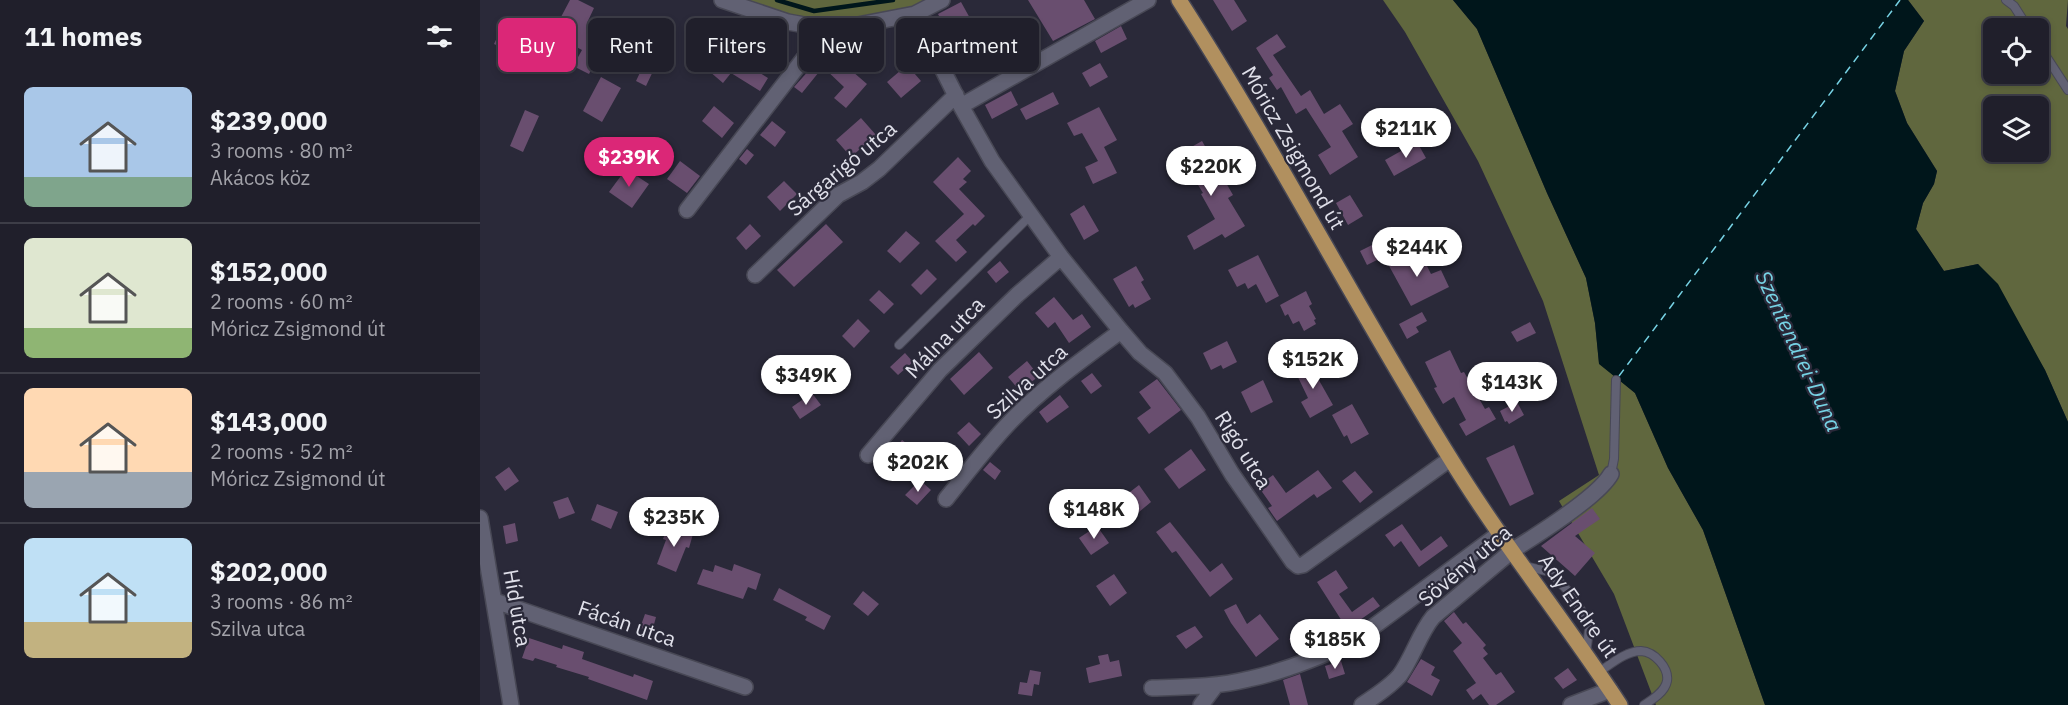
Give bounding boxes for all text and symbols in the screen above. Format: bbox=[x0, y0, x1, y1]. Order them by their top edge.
chip: Buy bbox=[498, 18, 576, 72]
chip: Rent bbox=[588, 18, 674, 72]
chip: Filters bbox=[686, 18, 787, 72]
chip: New bbox=[799, 18, 884, 72]
chip: Apartment bbox=[896, 18, 1039, 72]
map controls bbox=[1983, 18, 2049, 162]
button: locate bbox=[1983, 18, 2049, 84]
text: 11 homes bbox=[24, 19, 142, 53]
icon: filters bbox=[423, 20, 456, 53]
street label: Móricz Zsigmond út bbox=[1236, 61, 1352, 234]
button: layers bbox=[1983, 96, 2049, 162]
text: $239,000 bbox=[210, 103, 327, 137]
pin: $211K bbox=[1364, 108, 1448, 159]
icon: home bbox=[72, 111, 144, 183]
street label: Sárgarigó utca bbox=[781, 114, 902, 222]
text: $211K bbox=[1375, 114, 1437, 141]
text: 3 rooms · 80 m² bbox=[210, 137, 353, 164]
pin: $239K bbox=[587, 137, 671, 188]
text: $239K bbox=[598, 143, 660, 170]
pin: $220K bbox=[1169, 146, 1253, 197]
text: $220K bbox=[1180, 152, 1242, 179]
text: Akácos köz bbox=[210, 164, 310, 191]
pin: $244K bbox=[1375, 227, 1459, 278]
text: $244K bbox=[1386, 233, 1448, 260]
text: $152,000 bbox=[210, 254, 327, 288]
icon: home bbox=[72, 262, 144, 334]
water label: Szentendrei-Duna bbox=[1749, 265, 1850, 436]
text: 2 rooms · 60 m² bbox=[210, 288, 353, 315]
street label: Málna utca bbox=[898, 291, 990, 384]
text: Móricz Zsigmond út bbox=[210, 315, 385, 342]
street label: Szilva utca bbox=[980, 337, 1073, 425]
pin: $152K bbox=[1271, 339, 1355, 390]
text: $152K bbox=[1282, 345, 1344, 372]
pin: $349K bbox=[764, 355, 848, 406]
text: $349K bbox=[775, 361, 837, 388]
pin: $143K bbox=[1470, 362, 1554, 413]
text: $143K bbox=[1481, 368, 1543, 395]
text: $143,000 bbox=[210, 404, 327, 438]
street label: Rigó utca bbox=[1209, 405, 1279, 494]
icon: home bbox=[72, 412, 144, 484]
text: 2 rooms · 52 m² bbox=[210, 438, 353, 465]
pin: $202K bbox=[876, 442, 960, 493]
text: $202K bbox=[887, 448, 949, 475]
text: Móricz Zsigmond út bbox=[210, 465, 385, 492]
pin: $148K bbox=[1052, 489, 1136, 540]
text: $148K bbox=[1063, 495, 1125, 522]
pin: $235K bbox=[632, 497, 716, 548]
text: $235K bbox=[643, 503, 705, 530]
street label: Sövény utca bbox=[1412, 518, 1517, 612]
street label: Ady Endre út bbox=[1533, 548, 1625, 663]
text: $202,000 bbox=[210, 554, 327, 588]
icon: home bbox=[72, 562, 144, 634]
street label: Híd utca bbox=[497, 567, 539, 649]
text: 3 rooms · 86 m² bbox=[210, 588, 353, 615]
street label: Fácán utca bbox=[575, 593, 680, 653]
text: Szilva utca bbox=[210, 615, 305, 642]
pin: $185K bbox=[1293, 619, 1377, 670]
text: $185K bbox=[1304, 625, 1366, 652]

